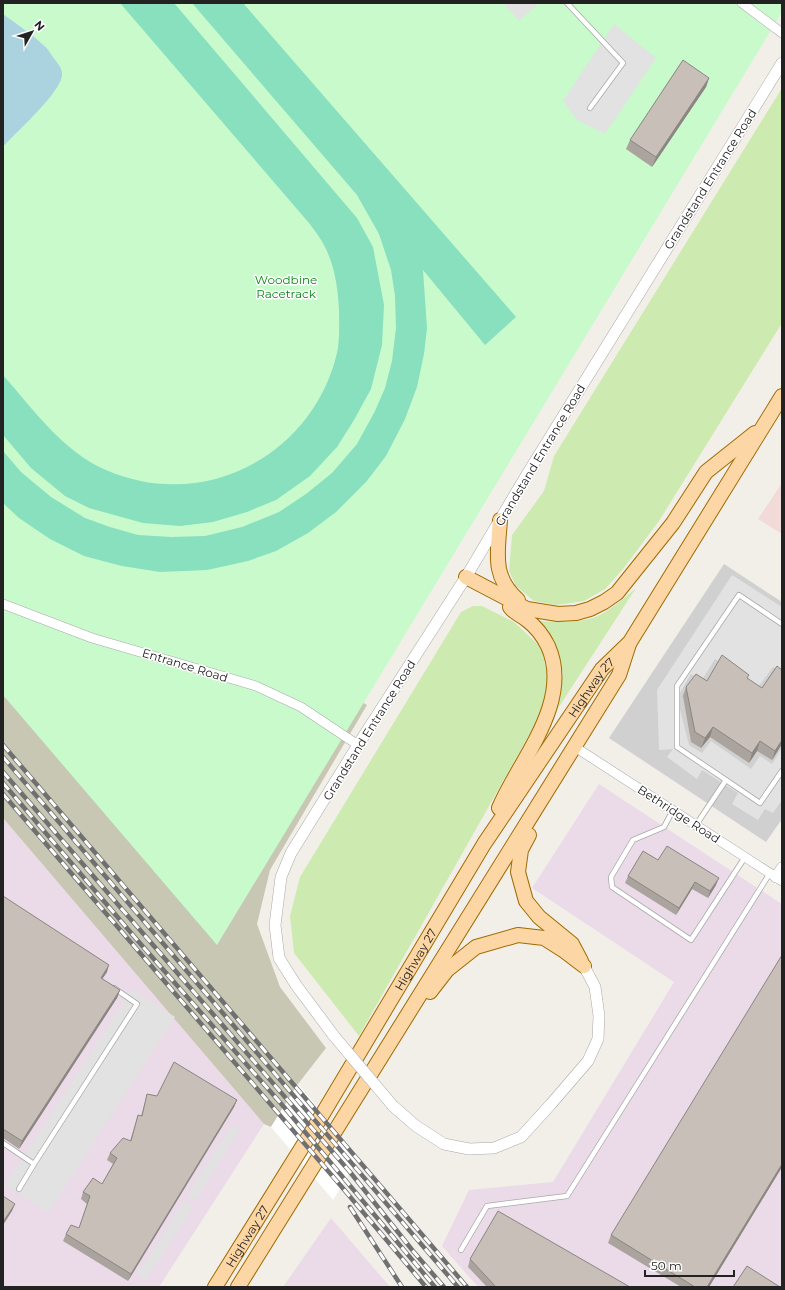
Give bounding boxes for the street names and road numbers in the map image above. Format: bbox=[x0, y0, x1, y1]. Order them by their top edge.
street label: Grandstand Entrance Road bbox=[660, 106, 760, 252]
street label: Grandstand Entrance Road bbox=[492, 381, 588, 529]
street label: Entrance Road bbox=[140, 645, 230, 685]
street label: Highway 27 bbox=[564, 654, 617, 720]
street label: Grandstand Entrance Road bbox=[319, 657, 419, 803]
street label: Bethridge Road bbox=[635, 782, 723, 846]
street label: Highway 27 bbox=[391, 925, 439, 993]
street label: Highway 27 bbox=[222, 1202, 272, 1270]

